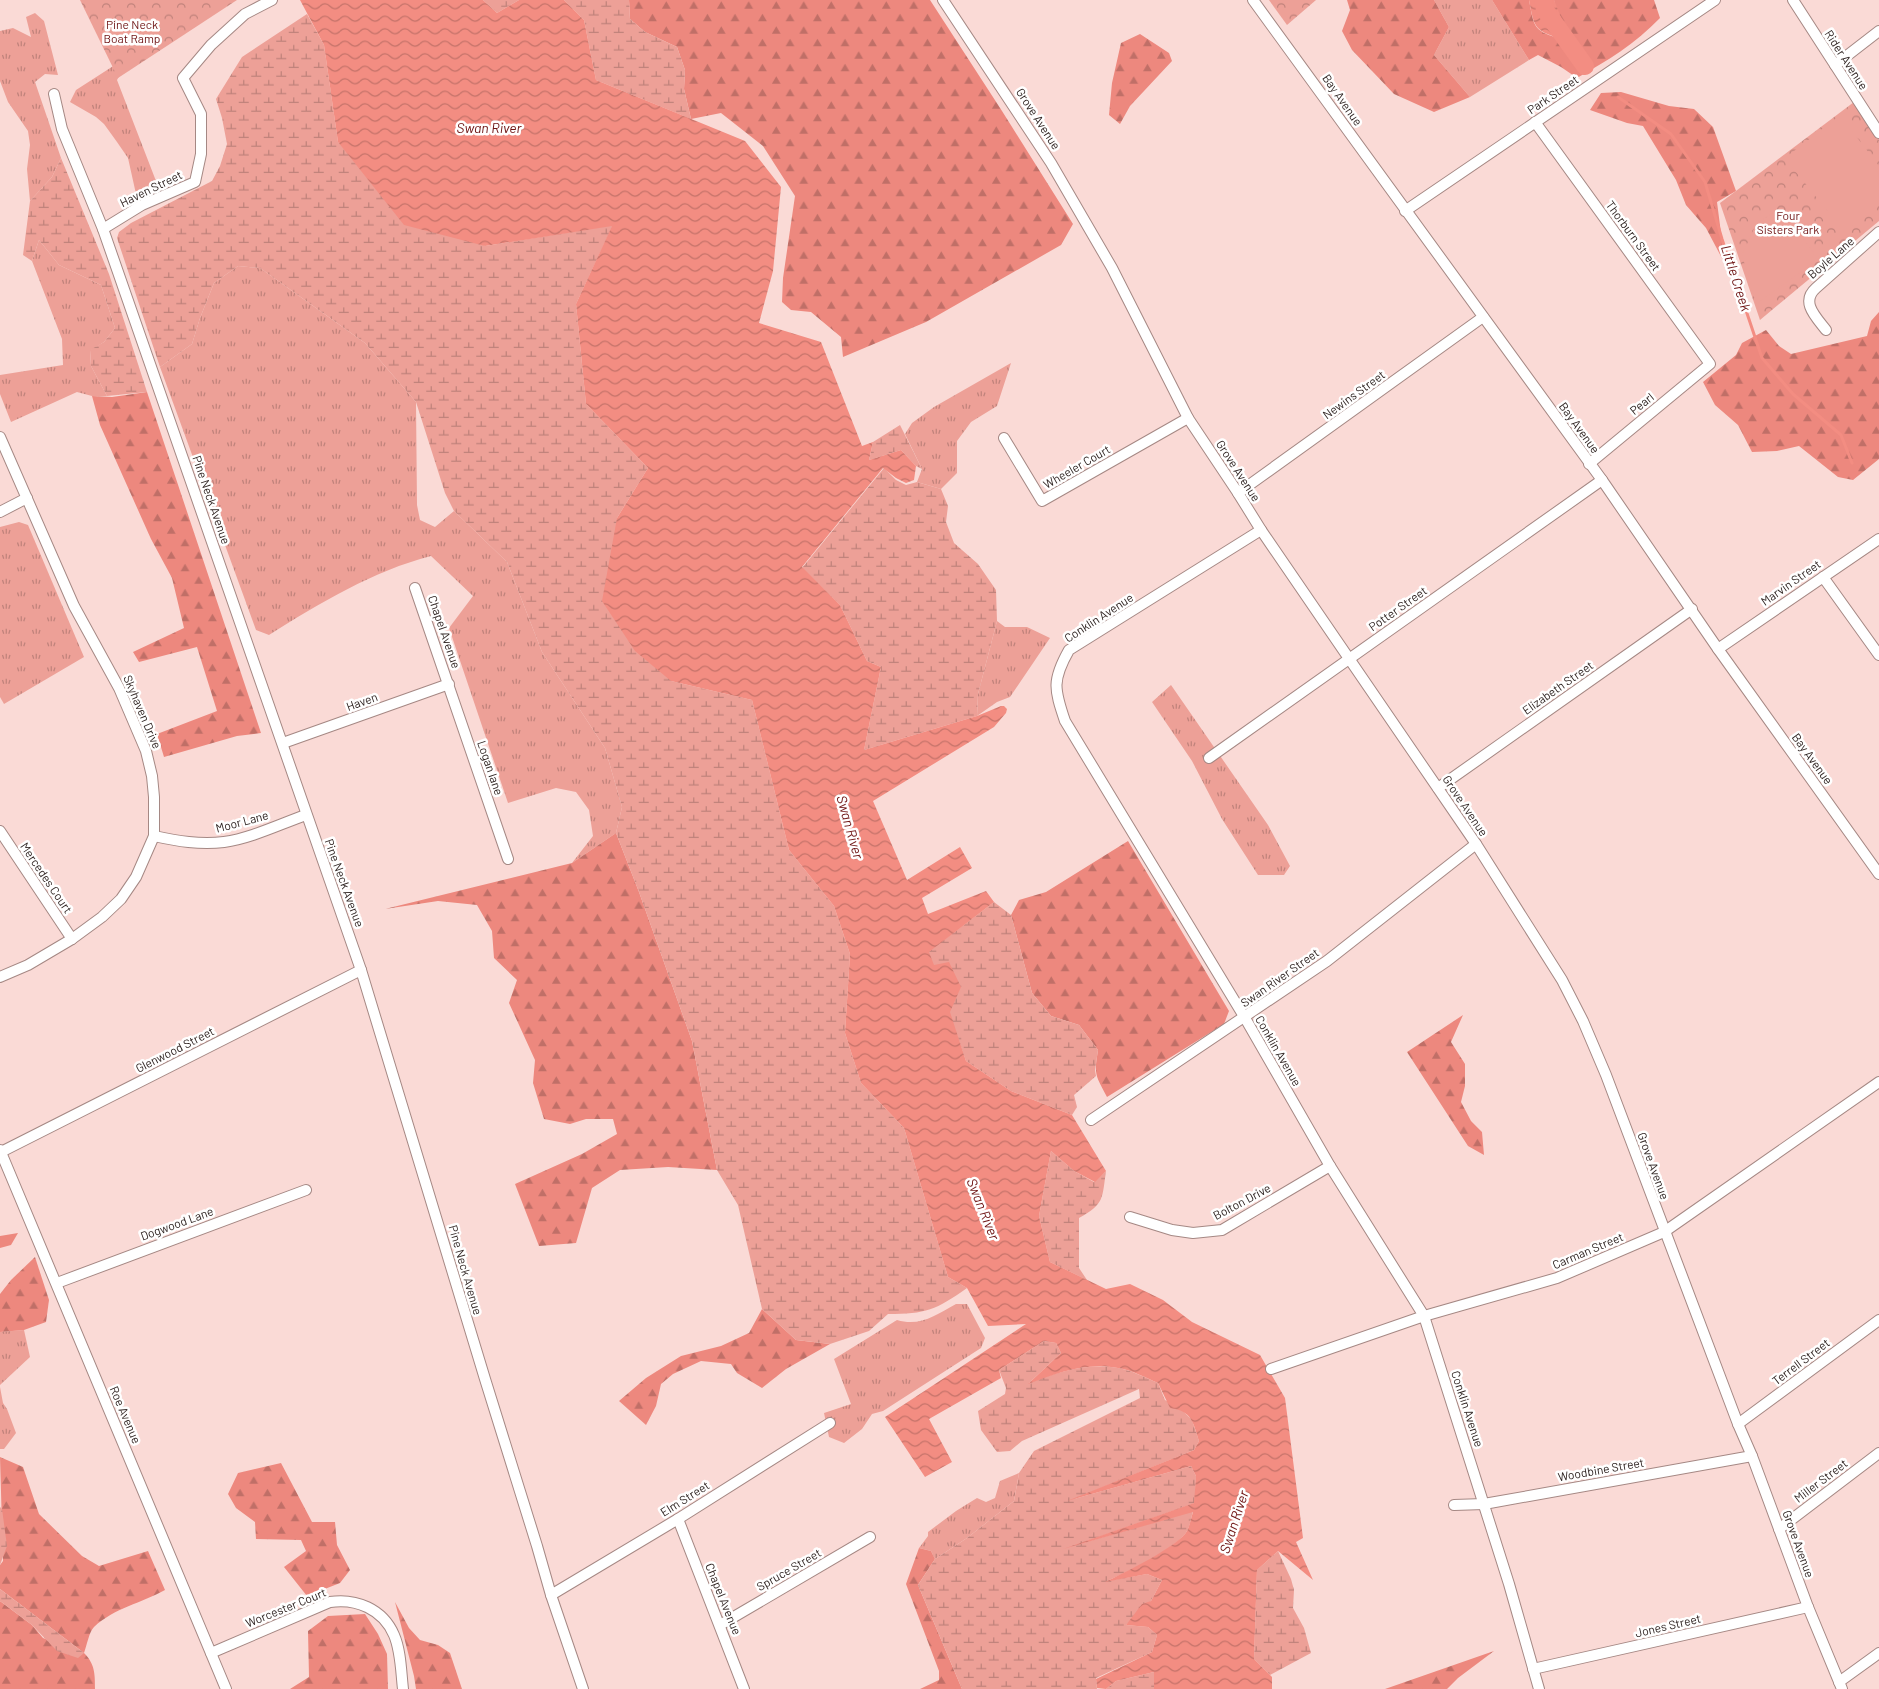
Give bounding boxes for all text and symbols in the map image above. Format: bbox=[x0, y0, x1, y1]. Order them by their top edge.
park label: Pine Neck Boat Ramp bbox=[104, 17, 160, 45]
street label: Rider Avenue bbox=[1822, 27, 1871, 92]
street label: Bay Avenue bbox=[1320, 71, 1366, 128]
street label: Park Street bbox=[1524, 72, 1581, 116]
street label: Grove Avenue bbox=[1014, 85, 1064, 152]
water label: Swan River bbox=[456, 119, 523, 136]
street label: Haven Street bbox=[117, 167, 184, 209]
street label: Thorburn Street bbox=[1604, 198, 1664, 273]
park label: Four Sisters Park bbox=[1757, 208, 1819, 236]
street label: Boyle Lane bbox=[1804, 233, 1856, 281]
water label: Little Creek bbox=[1718, 243, 1755, 313]
street label: Newins Street bbox=[1320, 367, 1387, 421]
street label: Pearl bbox=[1627, 389, 1656, 417]
street label: Bay Avenue bbox=[1557, 399, 1603, 456]
street label: Grove Avenue bbox=[1214, 437, 1264, 504]
street label: Wheeler Court bbox=[1041, 441, 1112, 491]
street label: Pine Neck Avenue bbox=[190, 454, 234, 546]
street label: Marvin Street bbox=[1758, 556, 1823, 608]
street label: Potter Street bbox=[1366, 583, 1429, 633]
street label: Conklin Avenue bbox=[1061, 590, 1135, 645]
street label: Chapel Avenue bbox=[426, 593, 464, 670]
street label: Elizabeth Street bbox=[1519, 658, 1596, 717]
street label: Skyhaven Drive bbox=[121, 673, 165, 751]
street label: Haven bbox=[344, 689, 379, 713]
street label: Bay Avenue bbox=[1790, 730, 1836, 787]
street label: Logan lane bbox=[475, 739, 507, 797]
street label: Grove Avenue bbox=[1440, 772, 1491, 839]
water label: Swan River bbox=[833, 793, 868, 861]
street label: Moor Lane bbox=[214, 807, 270, 835]
street label: Pine Neck Avenue bbox=[323, 837, 367, 929]
street label: Mercedes Court bbox=[18, 840, 76, 915]
street label: Swan River Street bbox=[1238, 945, 1321, 1009]
street label: Conklin Avenue bbox=[1253, 1013, 1305, 1088]
street label: Glenwood Street bbox=[133, 1023, 216, 1075]
street label: Grove Avenue bbox=[1635, 1130, 1673, 1201]
water label: Swan River bbox=[963, 1175, 1004, 1243]
street label: Bolton Drive bbox=[1210, 1180, 1273, 1222]
street label: Dogwood Lane bbox=[138, 1203, 215, 1243]
street label: Pine Neck Avenue bbox=[446, 1223, 485, 1316]
street label: Carman Street bbox=[1550, 1229, 1625, 1271]
street label: Terrell Street bbox=[1769, 1335, 1832, 1387]
street label: Conklin Avenue bbox=[1449, 1369, 1487, 1448]
street label: Roe Avenue bbox=[108, 1384, 144, 1445]
street label: Woodbine Street bbox=[1557, 1455, 1645, 1483]
street label: Miller Street bbox=[1791, 1456, 1850, 1505]
street label: Elm Street bbox=[657, 1478, 712, 1519]
water label: Swan River bbox=[1215, 1487, 1252, 1555]
street label: Grove Avenue bbox=[1780, 1508, 1818, 1579]
street label: Spruce Street bbox=[754, 1545, 823, 1593]
street label: Chapel Avenue bbox=[703, 1561, 745, 1637]
street label: Worcester Court bbox=[243, 1585, 328, 1630]
street label: Jones Street bbox=[1634, 1611, 1702, 1639]

